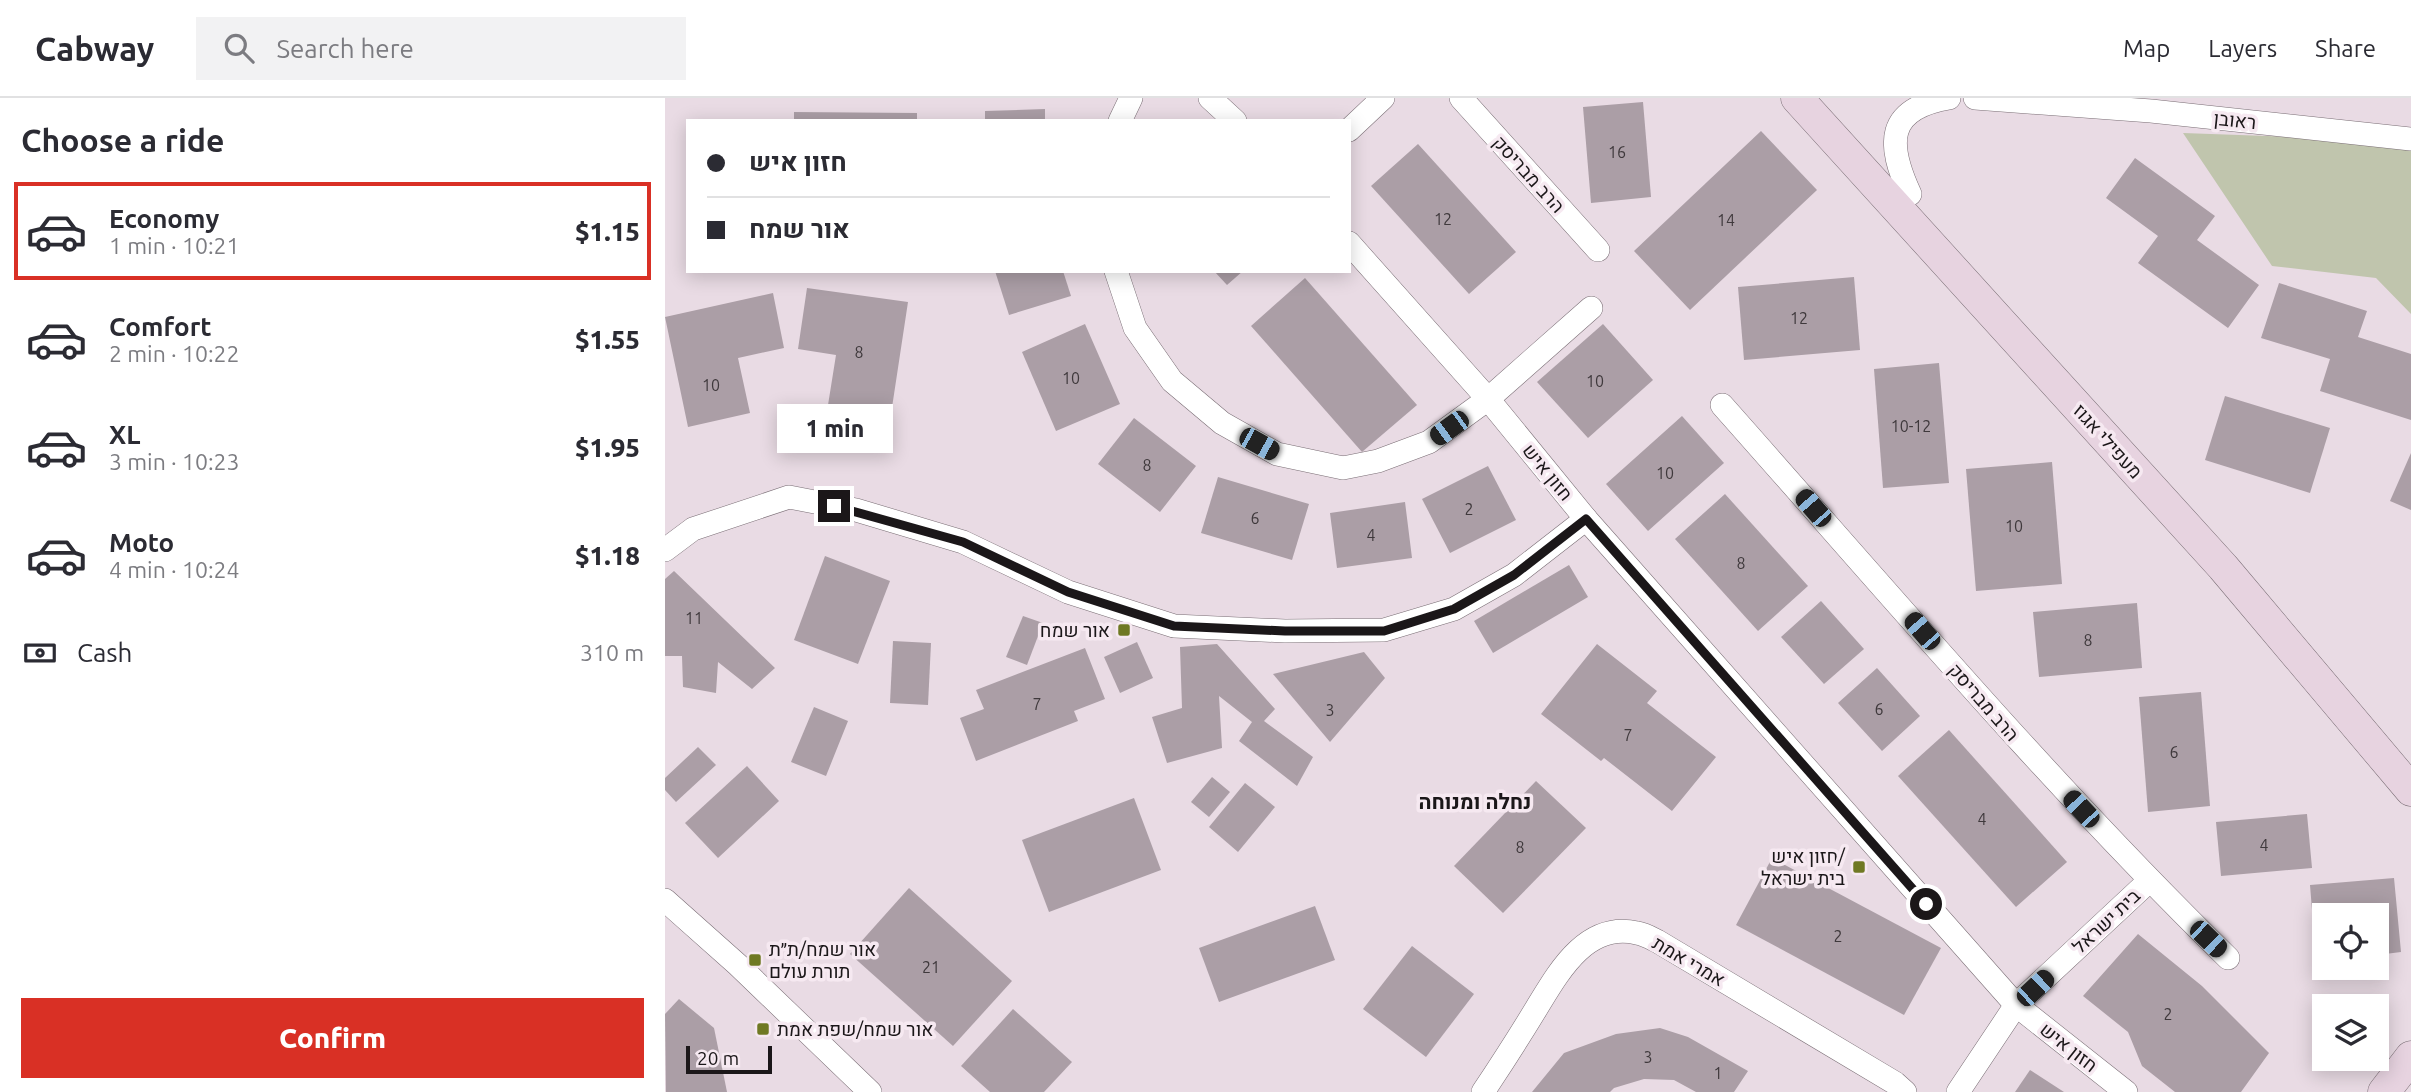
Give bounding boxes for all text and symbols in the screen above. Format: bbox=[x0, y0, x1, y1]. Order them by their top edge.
search box bbox=[196, 17, 686, 80]
icon: search bbox=[220, 29, 258, 67]
text: Cabway bbox=[35, 30, 154, 67]
text: Search here bbox=[276, 34, 414, 63]
text: Map bbox=[2123, 35, 2170, 62]
text: Layers bbox=[2208, 35, 2277, 62]
text: Share bbox=[2315, 35, 2376, 62]
street label: ראובן bbox=[2213, 107, 2257, 133]
text: Choose a ride bbox=[21, 122, 224, 158]
street label: הרב מבריסק bbox=[1489, 131, 1569, 217]
house number: 16 bbox=[1608, 143, 1626, 161]
text: חזון איש bbox=[749, 147, 847, 176]
icon: car bbox=[25, 200, 88, 263]
text: Economy bbox=[109, 204, 219, 233]
house number: 12 bbox=[1434, 210, 1452, 228]
house number: 14 bbox=[1717, 211, 1735, 229]
text: אור שמח bbox=[749, 214, 850, 243]
text: $1.15 bbox=[575, 217, 640, 246]
text: 1 min · 10:21 bbox=[109, 233, 240, 258]
icon: car bbox=[25, 308, 88, 371]
house number: 12 bbox=[1790, 309, 1808, 327]
text: Comfort bbox=[109, 312, 212, 341]
text: $1.55 bbox=[575, 325, 640, 354]
text: 2 min · 10:22 bbox=[109, 341, 240, 366]
house number: 8 bbox=[854, 343, 864, 361]
house number: 10 bbox=[1062, 369, 1080, 387]
house number: 10 bbox=[1586, 372, 1604, 390]
house number: 10 bbox=[702, 376, 720, 394]
street label: מעפילי אגוז bbox=[2069, 399, 2147, 483]
callout: 1 min bbox=[776, 404, 892, 454]
car bbox=[1426, 407, 1473, 449]
icon: car bbox=[25, 416, 88, 479]
text: 1 min bbox=[806, 416, 864, 441]
house number: 10-12 bbox=[1891, 417, 1931, 435]
text: XL bbox=[109, 420, 140, 449]
car bbox=[1236, 425, 1283, 463]
text: $1.95 bbox=[575, 433, 640, 462]
street label: חזון איש bbox=[1518, 439, 1578, 505]
text: 3 min · 10:23 bbox=[109, 449, 240, 474]
house number: 8 bbox=[1142, 456, 1152, 474]
house number: 10 bbox=[1656, 464, 1674, 482]
car bbox=[1792, 485, 1835, 531]
route end bbox=[818, 490, 850, 522]
house number: 2 bbox=[1464, 500, 1474, 518]
house number: 6 bbox=[1250, 509, 1260, 527]
house number: 10 bbox=[2005, 517, 2023, 535]
icon: car bbox=[25, 524, 88, 587]
house number: 4 bbox=[1366, 526, 1376, 544]
text: Moto bbox=[109, 528, 174, 557]
text: $1.18 bbox=[575, 541, 640, 570]
house number: 8 bbox=[1736, 554, 1746, 572]
text: 4 min · 10:24 bbox=[109, 557, 240, 582]
car bbox=[1901, 608, 1944, 654]
house number: 11 bbox=[685, 609, 703, 627]
place label: אור שמח bbox=[1040, 619, 1110, 641]
marker: אור שמח bbox=[1116, 622, 1132, 638]
house number: 8 bbox=[2083, 631, 2093, 649]
icon: cash bbox=[21, 634, 59, 672]
text: Cash bbox=[77, 638, 132, 667]
text: 310 m bbox=[580, 640, 644, 665]
street label: הרב מבריסק bbox=[1944, 659, 2024, 745]
house number: 7 bbox=[1032, 695, 1042, 713]
house number: 6 bbox=[1874, 700, 1884, 718]
house number: 3 bbox=[1325, 701, 1335, 719]
house number: 7 bbox=[1623, 726, 1633, 744]
house number: 6 bbox=[2169, 743, 2179, 761]
car bbox=[2059, 786, 2104, 832]
district label: נחלה ומנוחה bbox=[1419, 789, 1531, 813]
house number: 4 bbox=[1977, 810, 1987, 828]
house number: 4 bbox=[2259, 836, 2269, 854]
house number: 8 bbox=[1515, 838, 1525, 856]
place label: חזון איש/ בית ישראל bbox=[1761, 845, 1846, 889]
marker: חזון איש/ בית ישראל bbox=[1851, 859, 1867, 875]
street label: בית ישראל bbox=[2068, 884, 2144, 958]
route start bbox=[1910, 888, 1942, 920]
map controls bbox=[2312, 903, 2389, 1071]
button: locate bbox=[2312, 903, 2389, 980]
car bbox=[2186, 917, 2231, 961]
house number: 2 bbox=[1833, 927, 1843, 945]
street label: אמרי אמת bbox=[1649, 932, 1729, 990]
place label: אור שמח/ת״ת תורת עולם bbox=[769, 938, 876, 982]
marker: אור שמח/ת״ת תורת עולם bbox=[747, 952, 763, 968]
house number: 21 bbox=[922, 958, 940, 976]
car bbox=[2013, 966, 2058, 1010]
button: layers bbox=[2312, 994, 2389, 1071]
button: Confirm bbox=[21, 998, 644, 1078]
house number: 2 bbox=[2163, 1005, 2173, 1023]
place label: אור שמח/שפת אמת bbox=[777, 1018, 933, 1040]
street label: חזון איש bbox=[2036, 1018, 2102, 1076]
marker: אור שמח/שפת אמת bbox=[755, 1021, 771, 1037]
scale bar bbox=[686, 1043, 772, 1075]
text: 20 m bbox=[697, 1047, 739, 1069]
house number: 3 bbox=[1643, 1048, 1653, 1066]
house number: 1 bbox=[1713, 1064, 1723, 1082]

